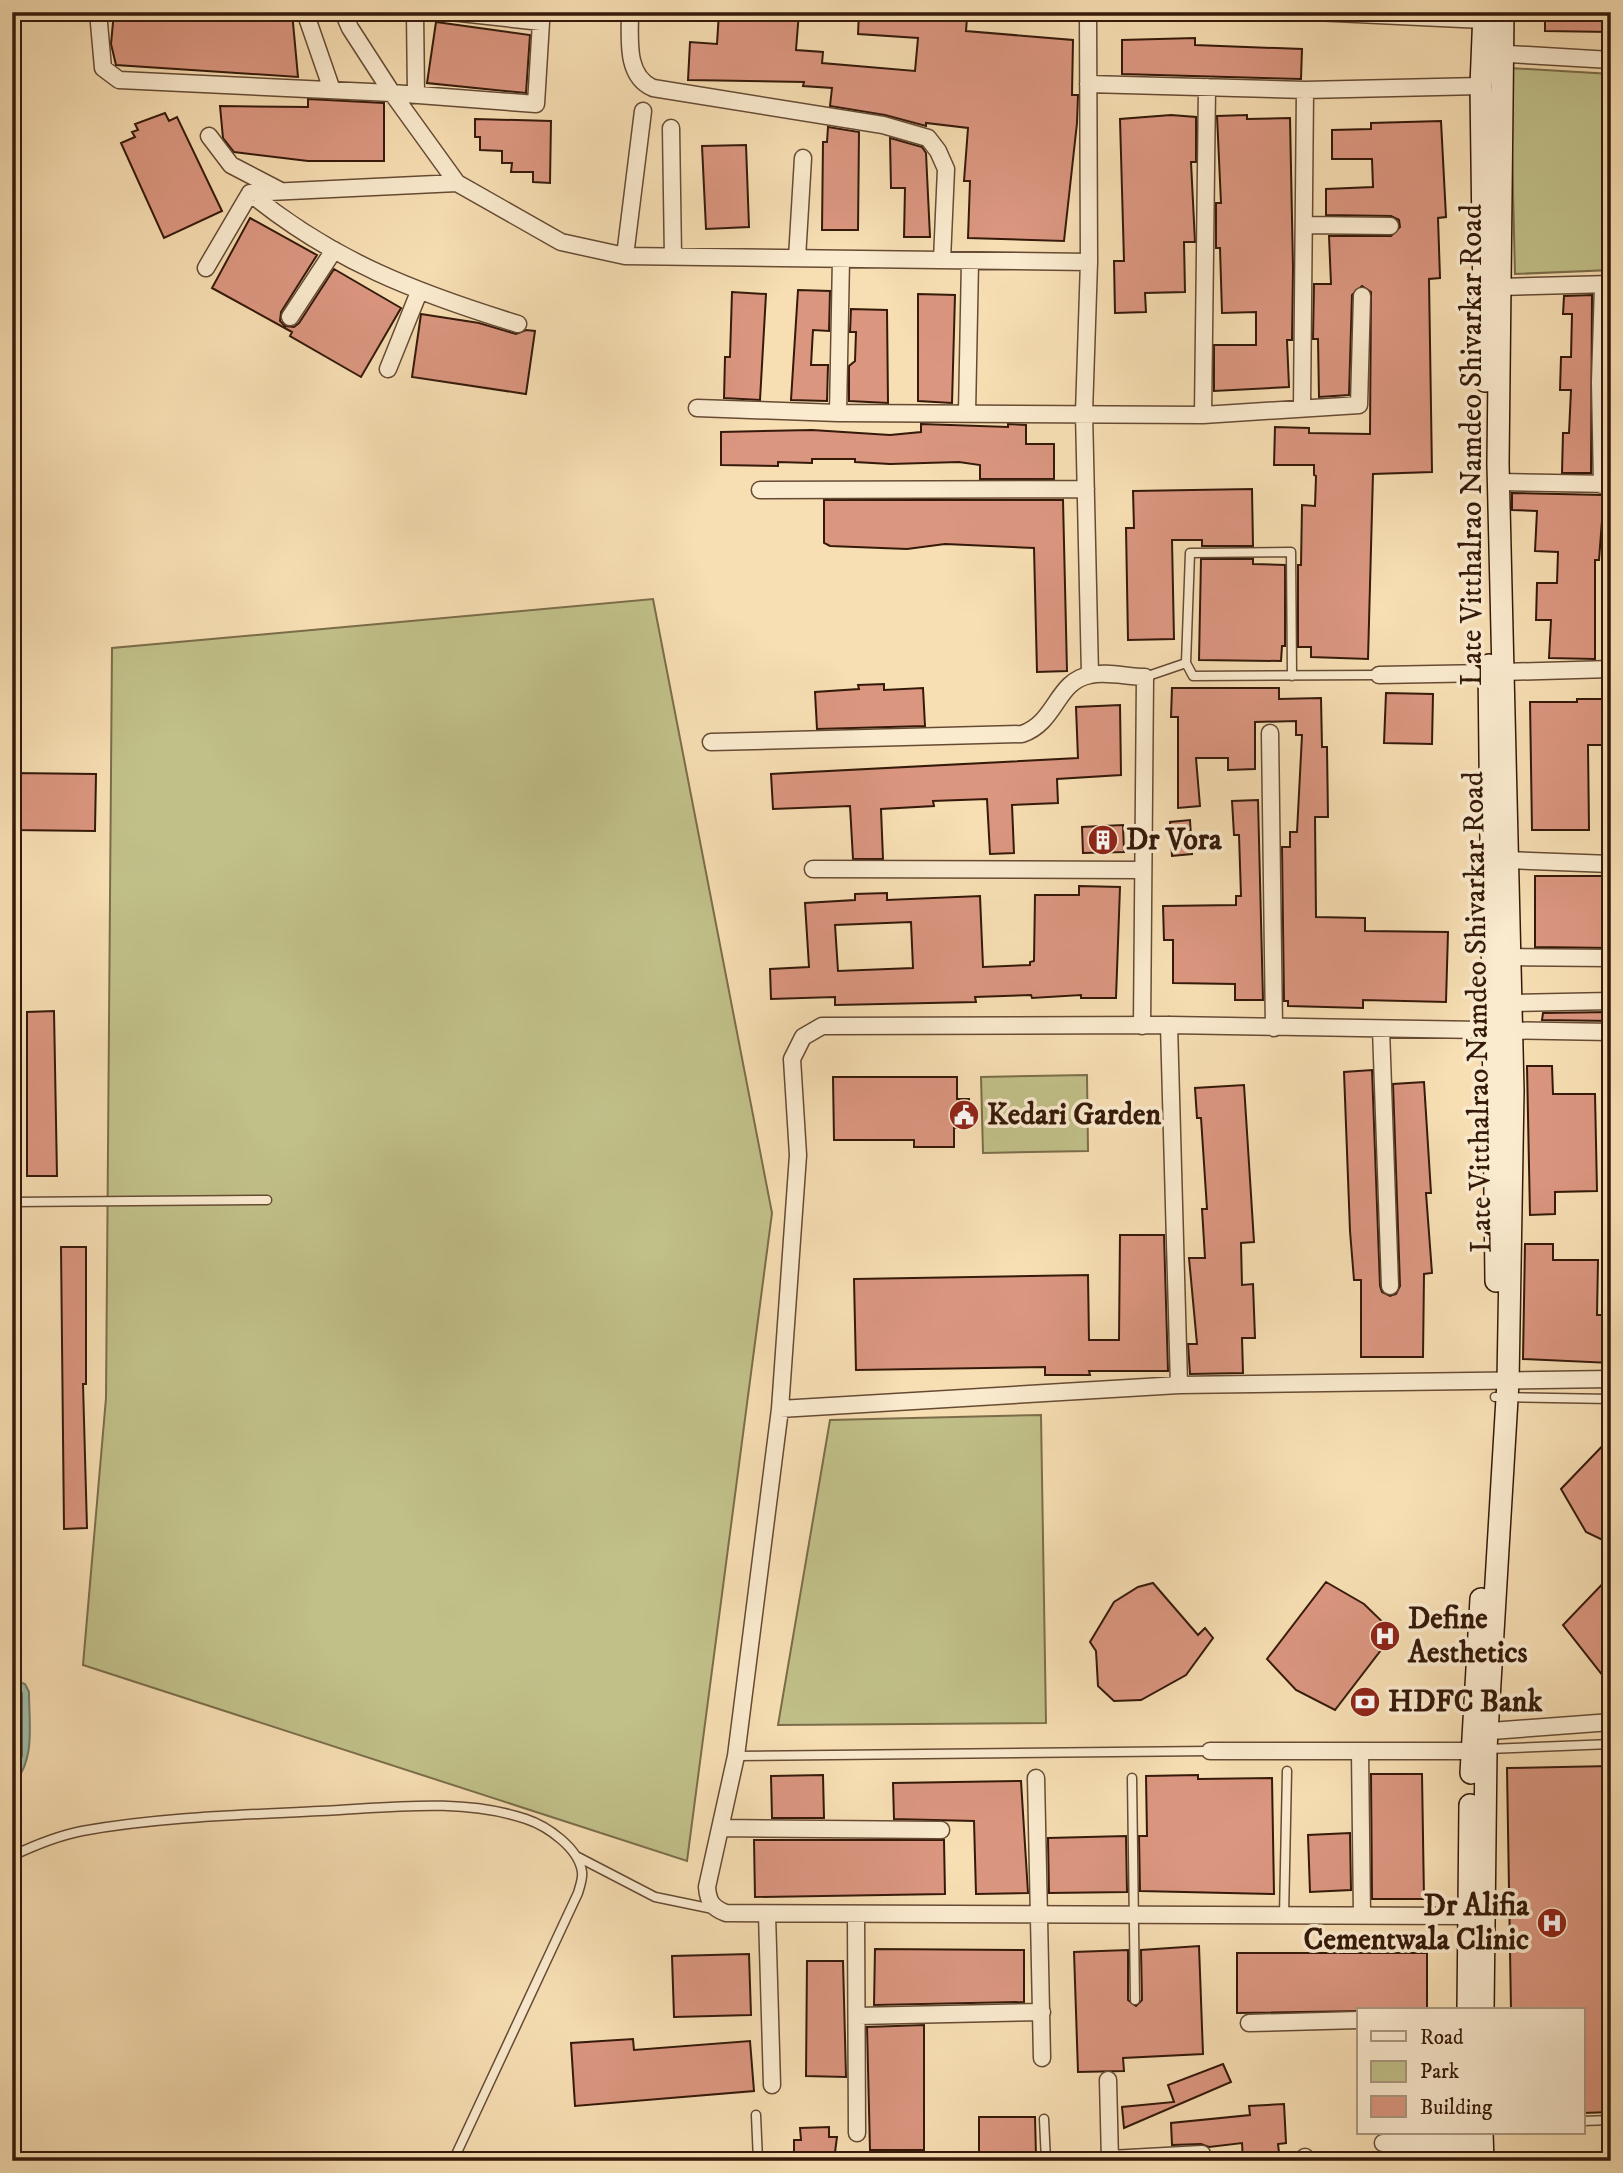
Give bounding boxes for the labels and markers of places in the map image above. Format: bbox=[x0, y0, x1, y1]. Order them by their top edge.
place label: Dr Vora bbox=[1126, 822, 1223, 859]
building icon: Dr Vora bbox=[1086, 823, 1120, 857]
place label: Kedari Garden bbox=[987, 1097, 1161, 1134]
public building icon: Kedari Garden bbox=[947, 1098, 981, 1132]
place label: Define Aesthetics bbox=[1407, 1601, 1528, 1672]
hospital icon: Define Aesthetics bbox=[1368, 1619, 1402, 1653]
place label: HDFC Bank bbox=[1388, 1684, 1543, 1721]
bank icon: HDFC Bank bbox=[1348, 1685, 1382, 1719]
place label: Dr Alifia Cementwala Clinic bbox=[1304, 1888, 1530, 1959]
hospital icon: Dr Alifia Cementwala Clinic bbox=[1535, 1906, 1569, 1940]

